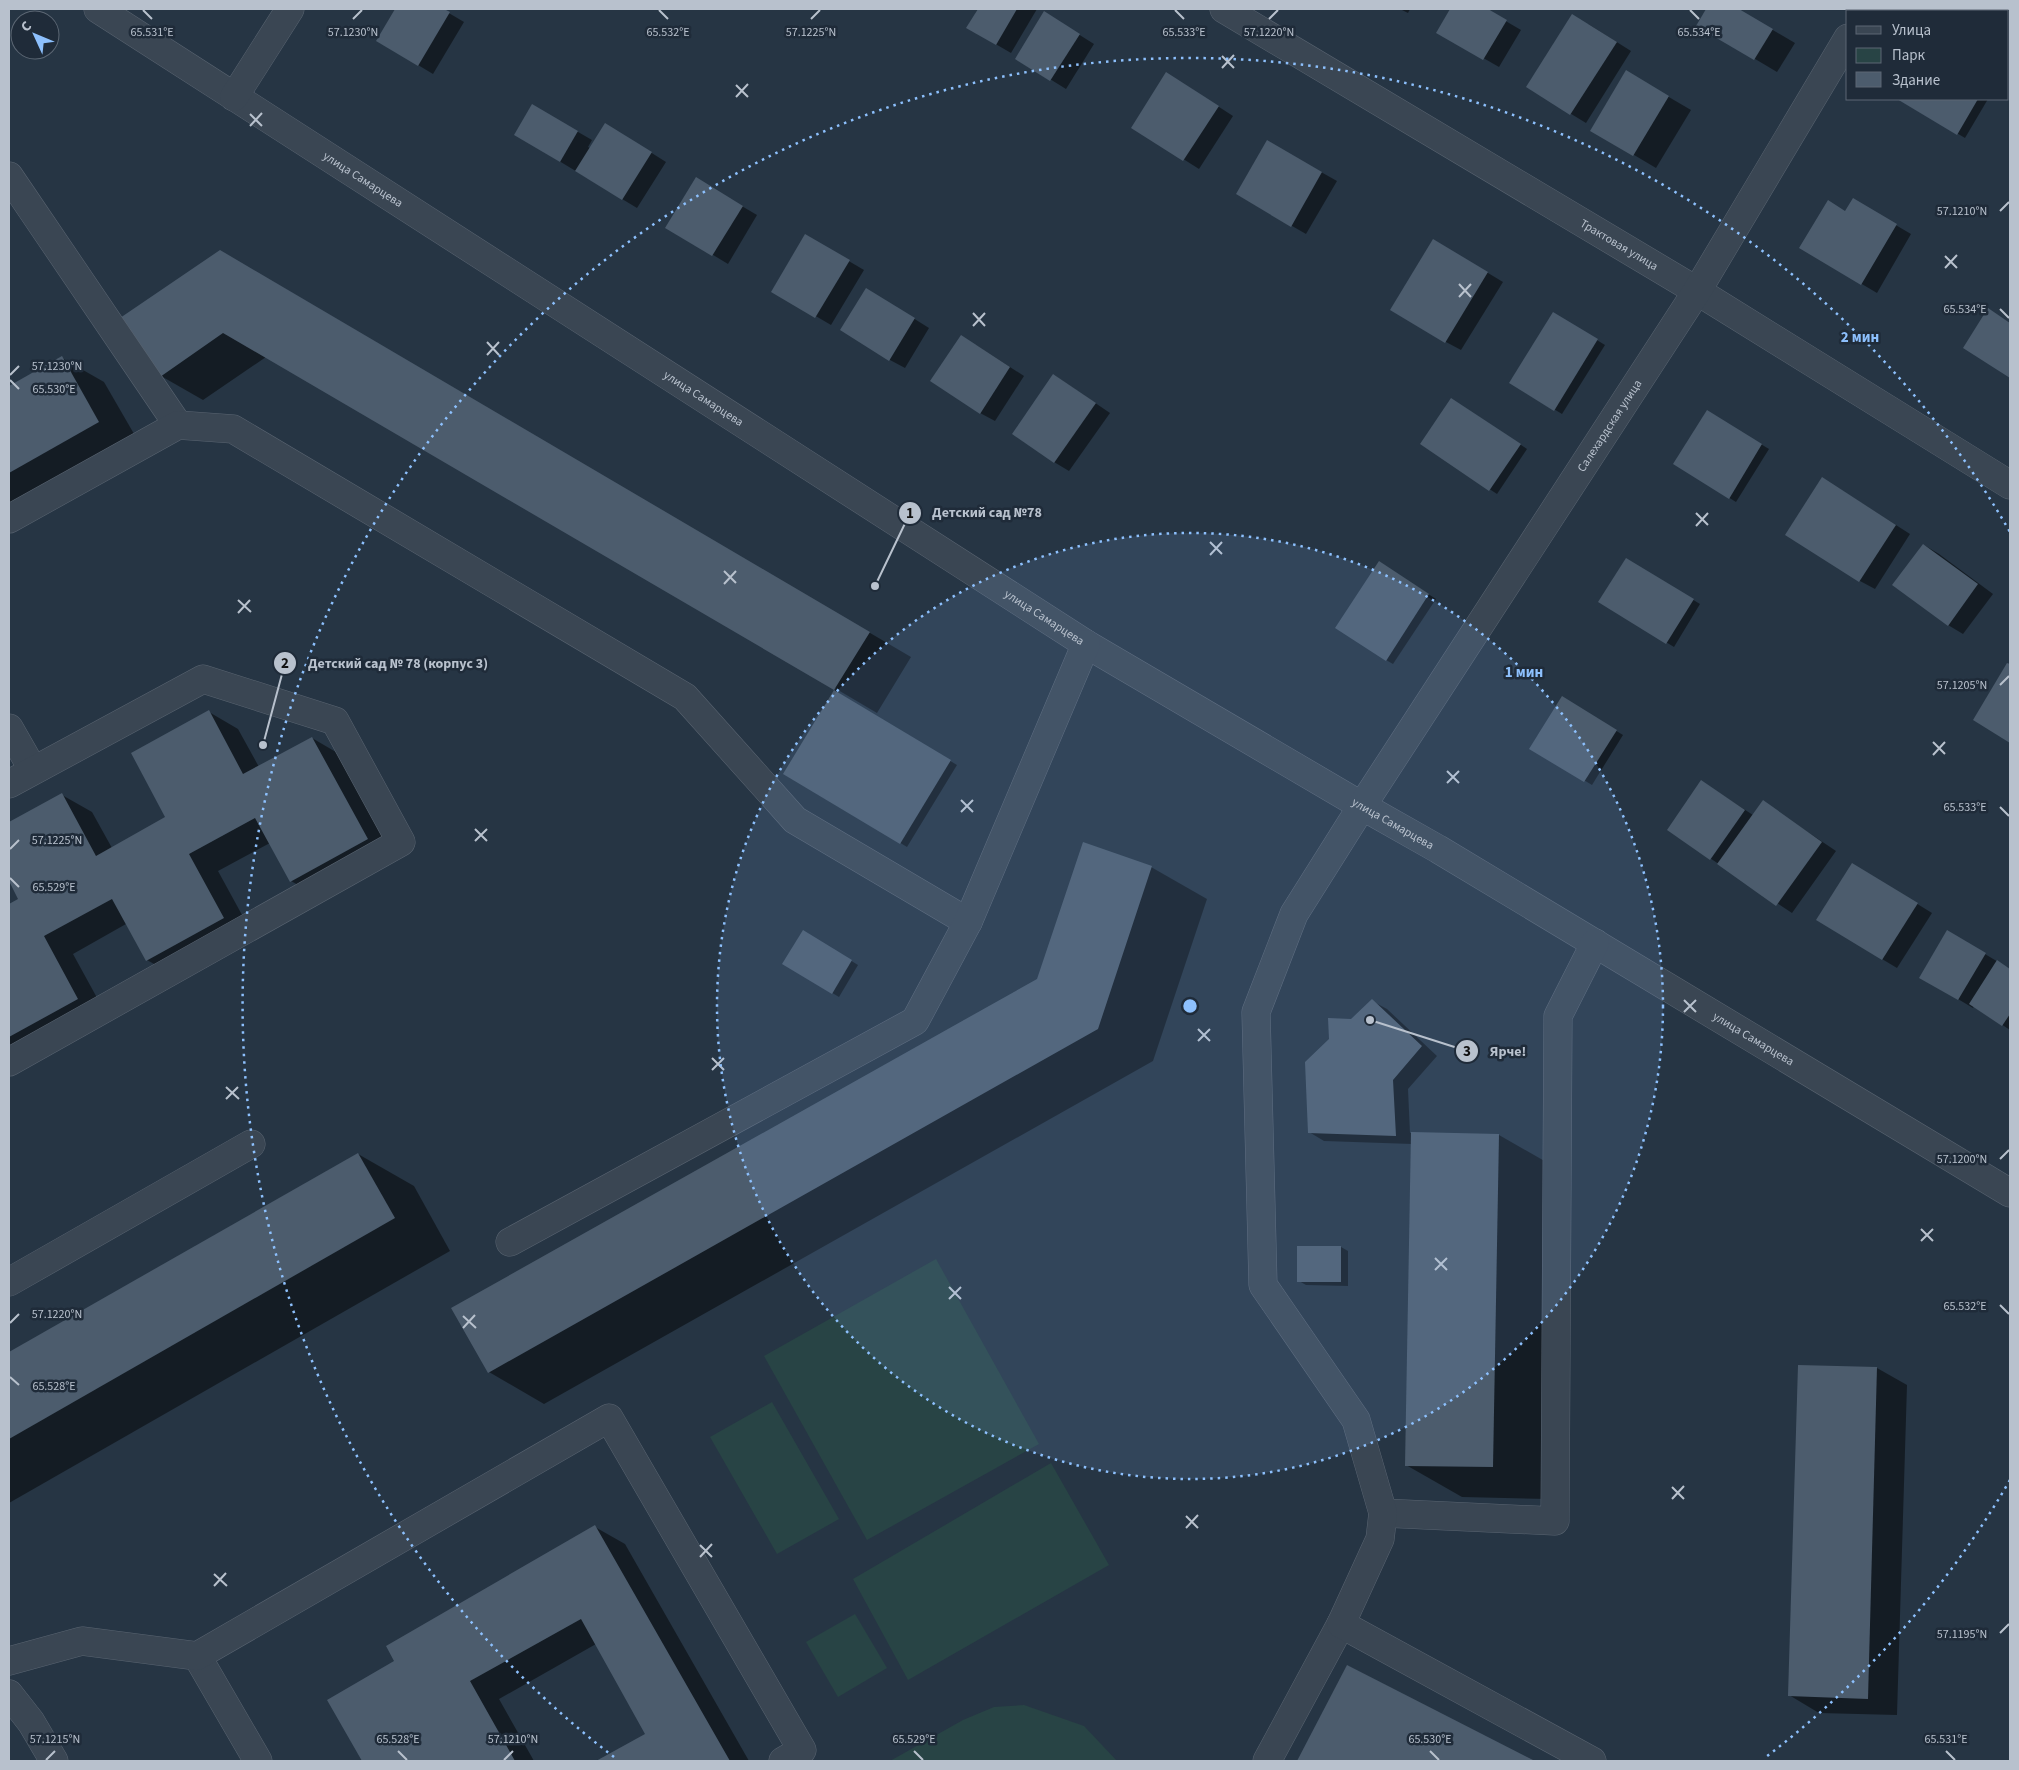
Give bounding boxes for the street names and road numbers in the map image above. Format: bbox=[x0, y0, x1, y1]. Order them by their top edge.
street label: улица Самарцева bbox=[319, 148, 406, 212]
street label: Трактовая улица bbox=[1577, 215, 1661, 275]
street label: улица Самарцева bbox=[660, 367, 747, 431]
street label: Салехардская улица bbox=[1574, 376, 1646, 475]
street label: улица Самарцева bbox=[1001, 586, 1087, 650]
street label: улица Самарцева bbox=[1348, 794, 1437, 854]
street label: улица Самарцева bbox=[1709, 1008, 1797, 1070]

